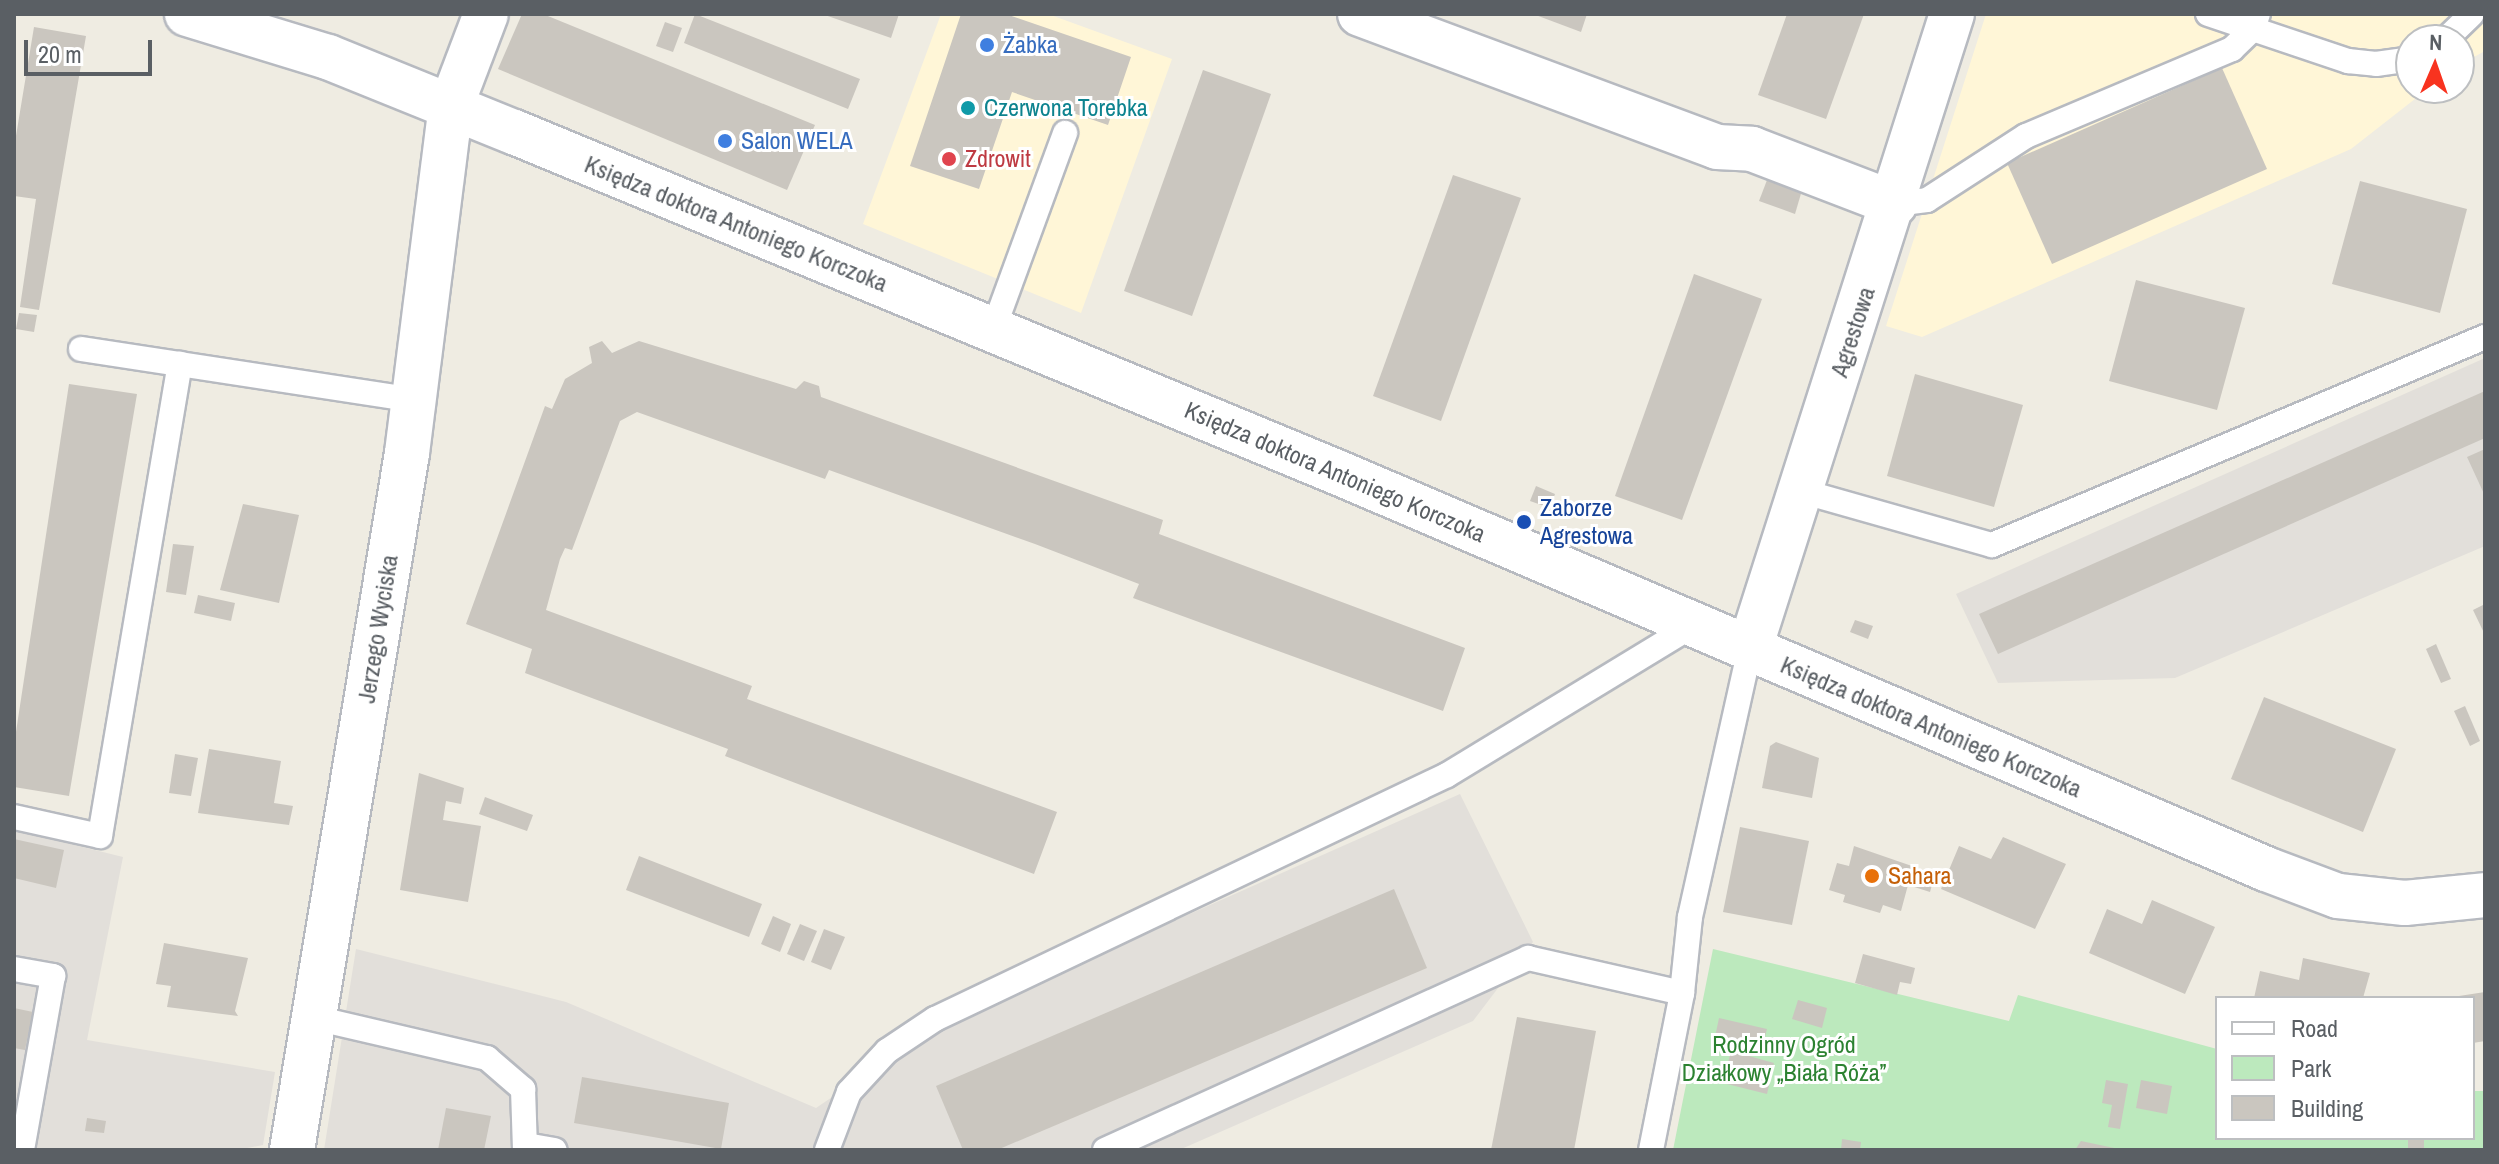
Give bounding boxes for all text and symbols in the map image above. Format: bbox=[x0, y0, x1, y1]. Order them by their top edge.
scale bar bbox=[28, 24, 156, 74]
north arrow bbox=[2395, 24, 2475, 104]
text: N bbox=[2429, 27, 2443, 57]
place label: Żabka bbox=[1003, 31, 1058, 59]
marker: Żabka bbox=[978, 36, 996, 54]
text: 20 m bbox=[38, 38, 82, 70]
place label: Czerwona Torebka bbox=[984, 94, 1148, 122]
marker: Czerwona Torebka bbox=[959, 99, 977, 117]
place label: Salon WELA bbox=[741, 127, 853, 155]
marker: Salon WELA bbox=[716, 132, 734, 150]
place label: Zdrowit bbox=[965, 145, 1031, 173]
street label: Księdza doktora Antoniego Korczoka bbox=[580, 150, 892, 298]
marker: Zdrowit bbox=[940, 150, 958, 168]
street label: Agrestowa bbox=[1825, 283, 1881, 381]
street label: Księdza doktora Antoniego Korczoka bbox=[1180, 395, 1490, 549]
place label: Zaborze Agrestowa bbox=[1540, 494, 1633, 550]
marker: Zaborze Agrestowa bbox=[1515, 513, 1533, 531]
street label: Jerzego Wyciska bbox=[352, 553, 404, 705]
street label: Księdza doktora Antoniego Korczoka bbox=[1776, 650, 2086, 804]
place label: Sahara bbox=[1888, 862, 1951, 890]
marker: Sahara bbox=[1863, 867, 1881, 885]
legend bbox=[2215, 996, 2475, 1140]
text: Road bbox=[2291, 1012, 2338, 1044]
park label: Rodzinny Ogród Działkowy „Biała Róża” bbox=[1682, 1031, 1886, 1087]
text: Park bbox=[2291, 1052, 2331, 1084]
text: Building bbox=[2291, 1092, 2363, 1124]

